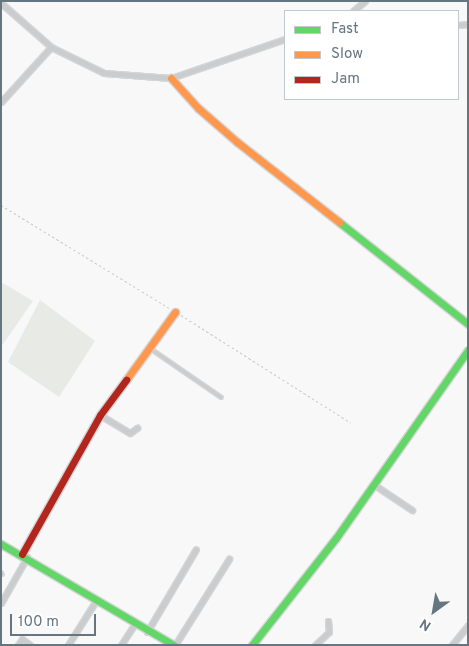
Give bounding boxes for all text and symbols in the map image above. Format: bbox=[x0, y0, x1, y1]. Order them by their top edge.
legend bbox=[284, 10, 459, 100]
text: Fast bbox=[331, 20, 359, 39]
text: Slow bbox=[331, 45, 363, 64]
text: Jam bbox=[331, 70, 360, 89]
north arrow bbox=[409, 586, 459, 636]
scale bar bbox=[12, 604, 99, 636]
text: 100 m bbox=[18, 613, 59, 632]
text: N bbox=[417, 614, 435, 634]

